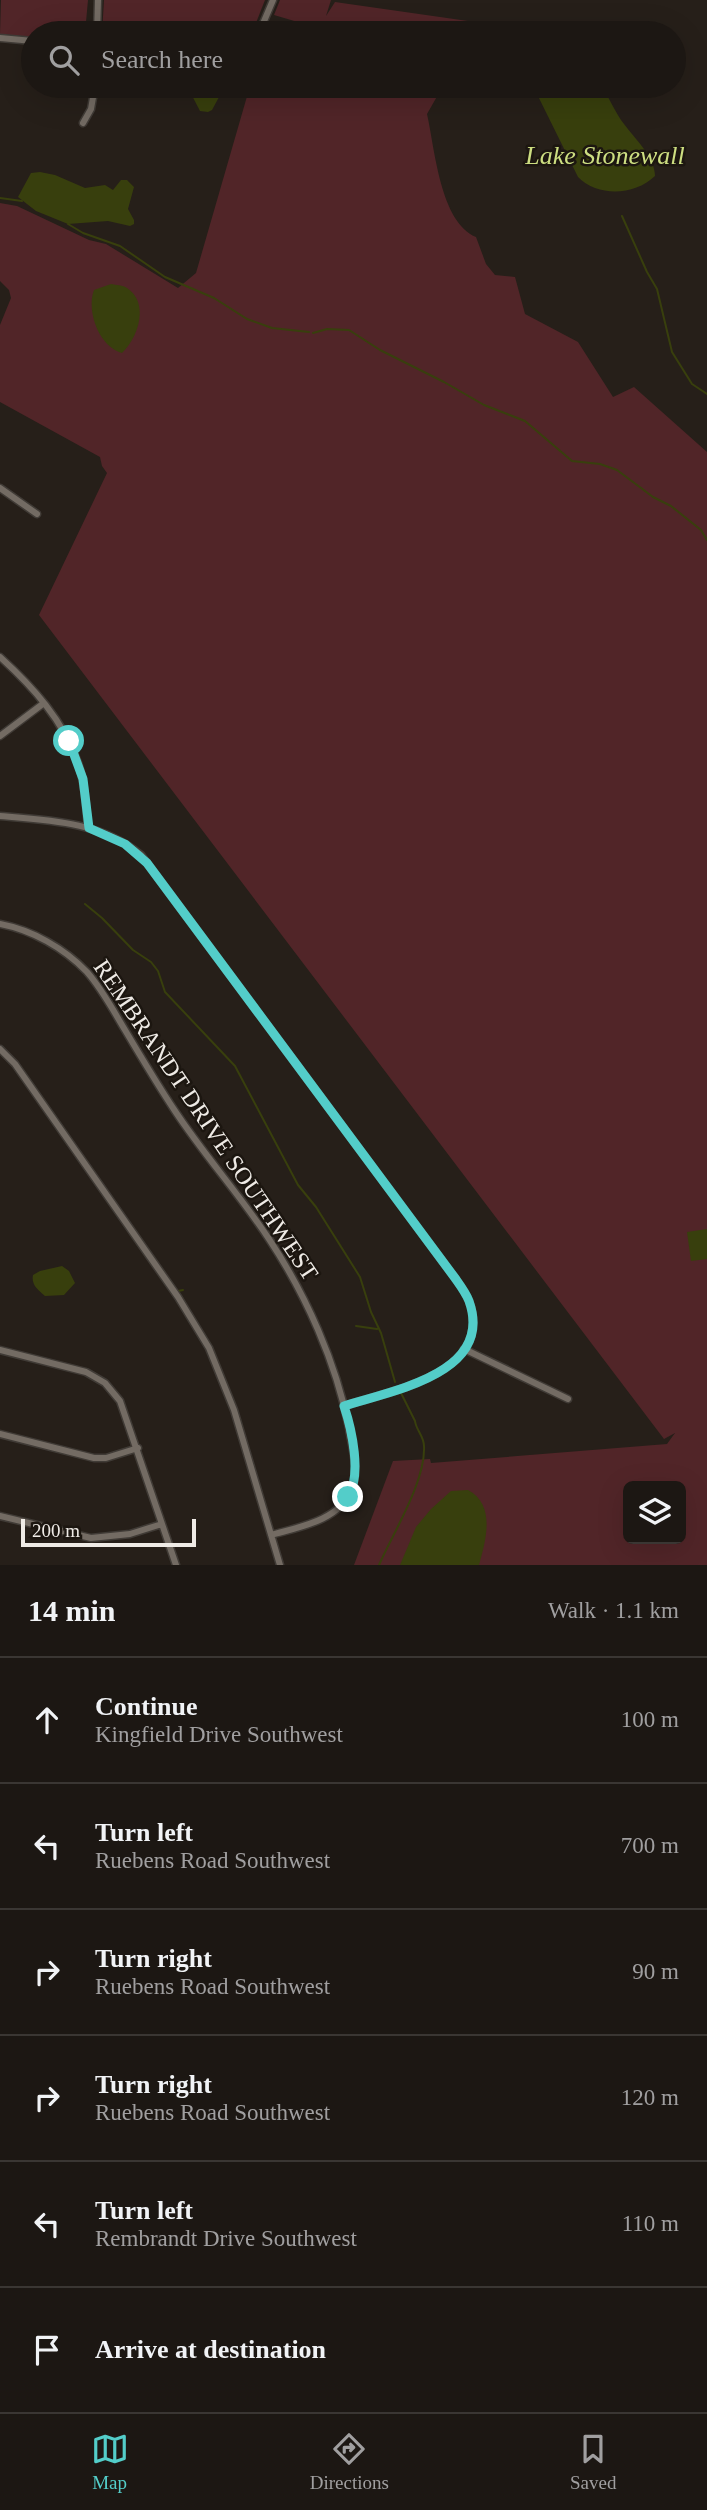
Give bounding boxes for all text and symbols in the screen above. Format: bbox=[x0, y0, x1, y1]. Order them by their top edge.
search box bbox=[21, 21, 686, 98]
icon: search bbox=[45, 41, 83, 79]
text: Search here bbox=[101, 45, 223, 74]
water label: Lake Stonewall bbox=[524, 141, 685, 170]
route start bbox=[53, 725, 84, 756]
street label: REMBRANDT DRIVE SOUTHWEST bbox=[89, 955, 323, 1285]
route end bbox=[332, 1481, 363, 1512]
map controls bbox=[623, 1481, 686, 1544]
button: layers bbox=[623, 1481, 686, 1544]
scale bar bbox=[21, 1516, 196, 1548]
text: 200 m bbox=[32, 1520, 80, 1541]
text: 14 min bbox=[28, 1594, 116, 1627]
text: Walk · 1.1 km bbox=[548, 1598, 679, 1623]
text: Continue bbox=[95, 1692, 198, 1721]
icon: ahead bbox=[28, 1701, 66, 1739]
text: 100 m bbox=[621, 1707, 679, 1732]
text: Kingfield Drive Southwest bbox=[95, 1722, 343, 1747]
text: Turn left bbox=[95, 1818, 193, 1847]
icon: left bbox=[28, 1827, 66, 1865]
text: 700 m bbox=[621, 1833, 679, 1858]
text: Ruebens Road Southwest bbox=[95, 1848, 330, 1873]
text: Turn right bbox=[95, 1944, 212, 1973]
icon: right bbox=[28, 1953, 66, 1991]
text: 90 m bbox=[632, 1959, 679, 1984]
text: Ruebens Road Southwest bbox=[95, 1974, 330, 1999]
text: Turn right bbox=[95, 2070, 212, 2099]
icon: right bbox=[28, 2079, 66, 2117]
text: 120 m bbox=[621, 2085, 679, 2110]
text: Ruebens Road Southwest bbox=[95, 2100, 330, 2125]
text: Turn left bbox=[95, 2196, 193, 2225]
icon: left bbox=[28, 2205, 66, 2243]
text: 110 m bbox=[622, 2211, 679, 2236]
text: Rembrandt Drive Southwest bbox=[95, 2226, 357, 2251]
icon: arrive bbox=[28, 2331, 66, 2369]
text: Arrive at destination bbox=[95, 2335, 326, 2364]
tab: Map bbox=[91, 2430, 129, 2494]
tab: Directions bbox=[310, 2430, 389, 2494]
tab: Saved bbox=[570, 2430, 616, 2494]

